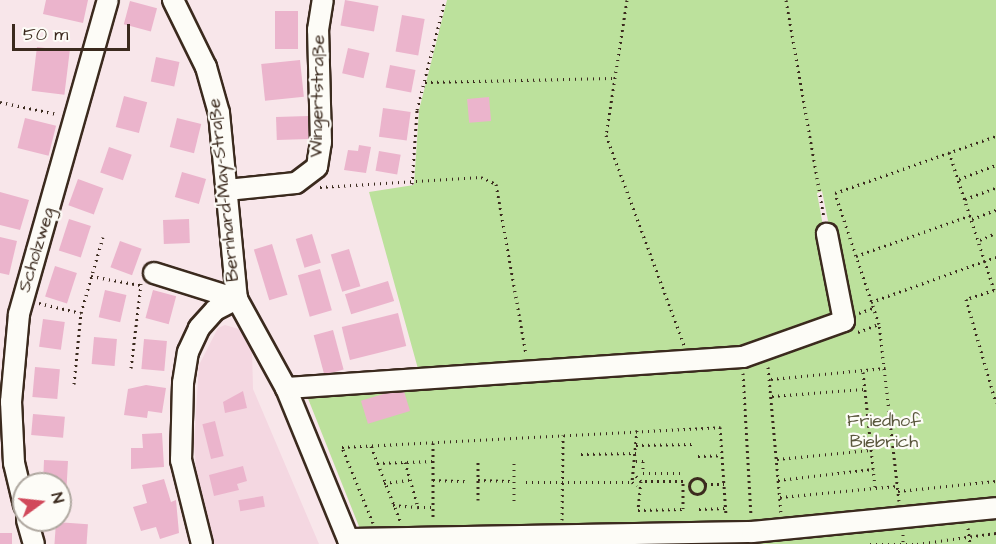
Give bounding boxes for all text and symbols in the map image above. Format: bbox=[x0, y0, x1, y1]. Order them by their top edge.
scale bar bbox=[15, 12, 134, 50]
text: 50 m bbox=[23, 22, 68, 47]
street label: Wingertstraße bbox=[306, 34, 330, 158]
street label: Bernhard-May-Straße bbox=[204, 97, 244, 283]
street label: Scholzweg bbox=[14, 205, 60, 295]
park label: Friedhof Biebrich bbox=[847, 411, 921, 454]
north arrow bbox=[12, 472, 72, 532]
text: N bbox=[46, 490, 69, 506]

